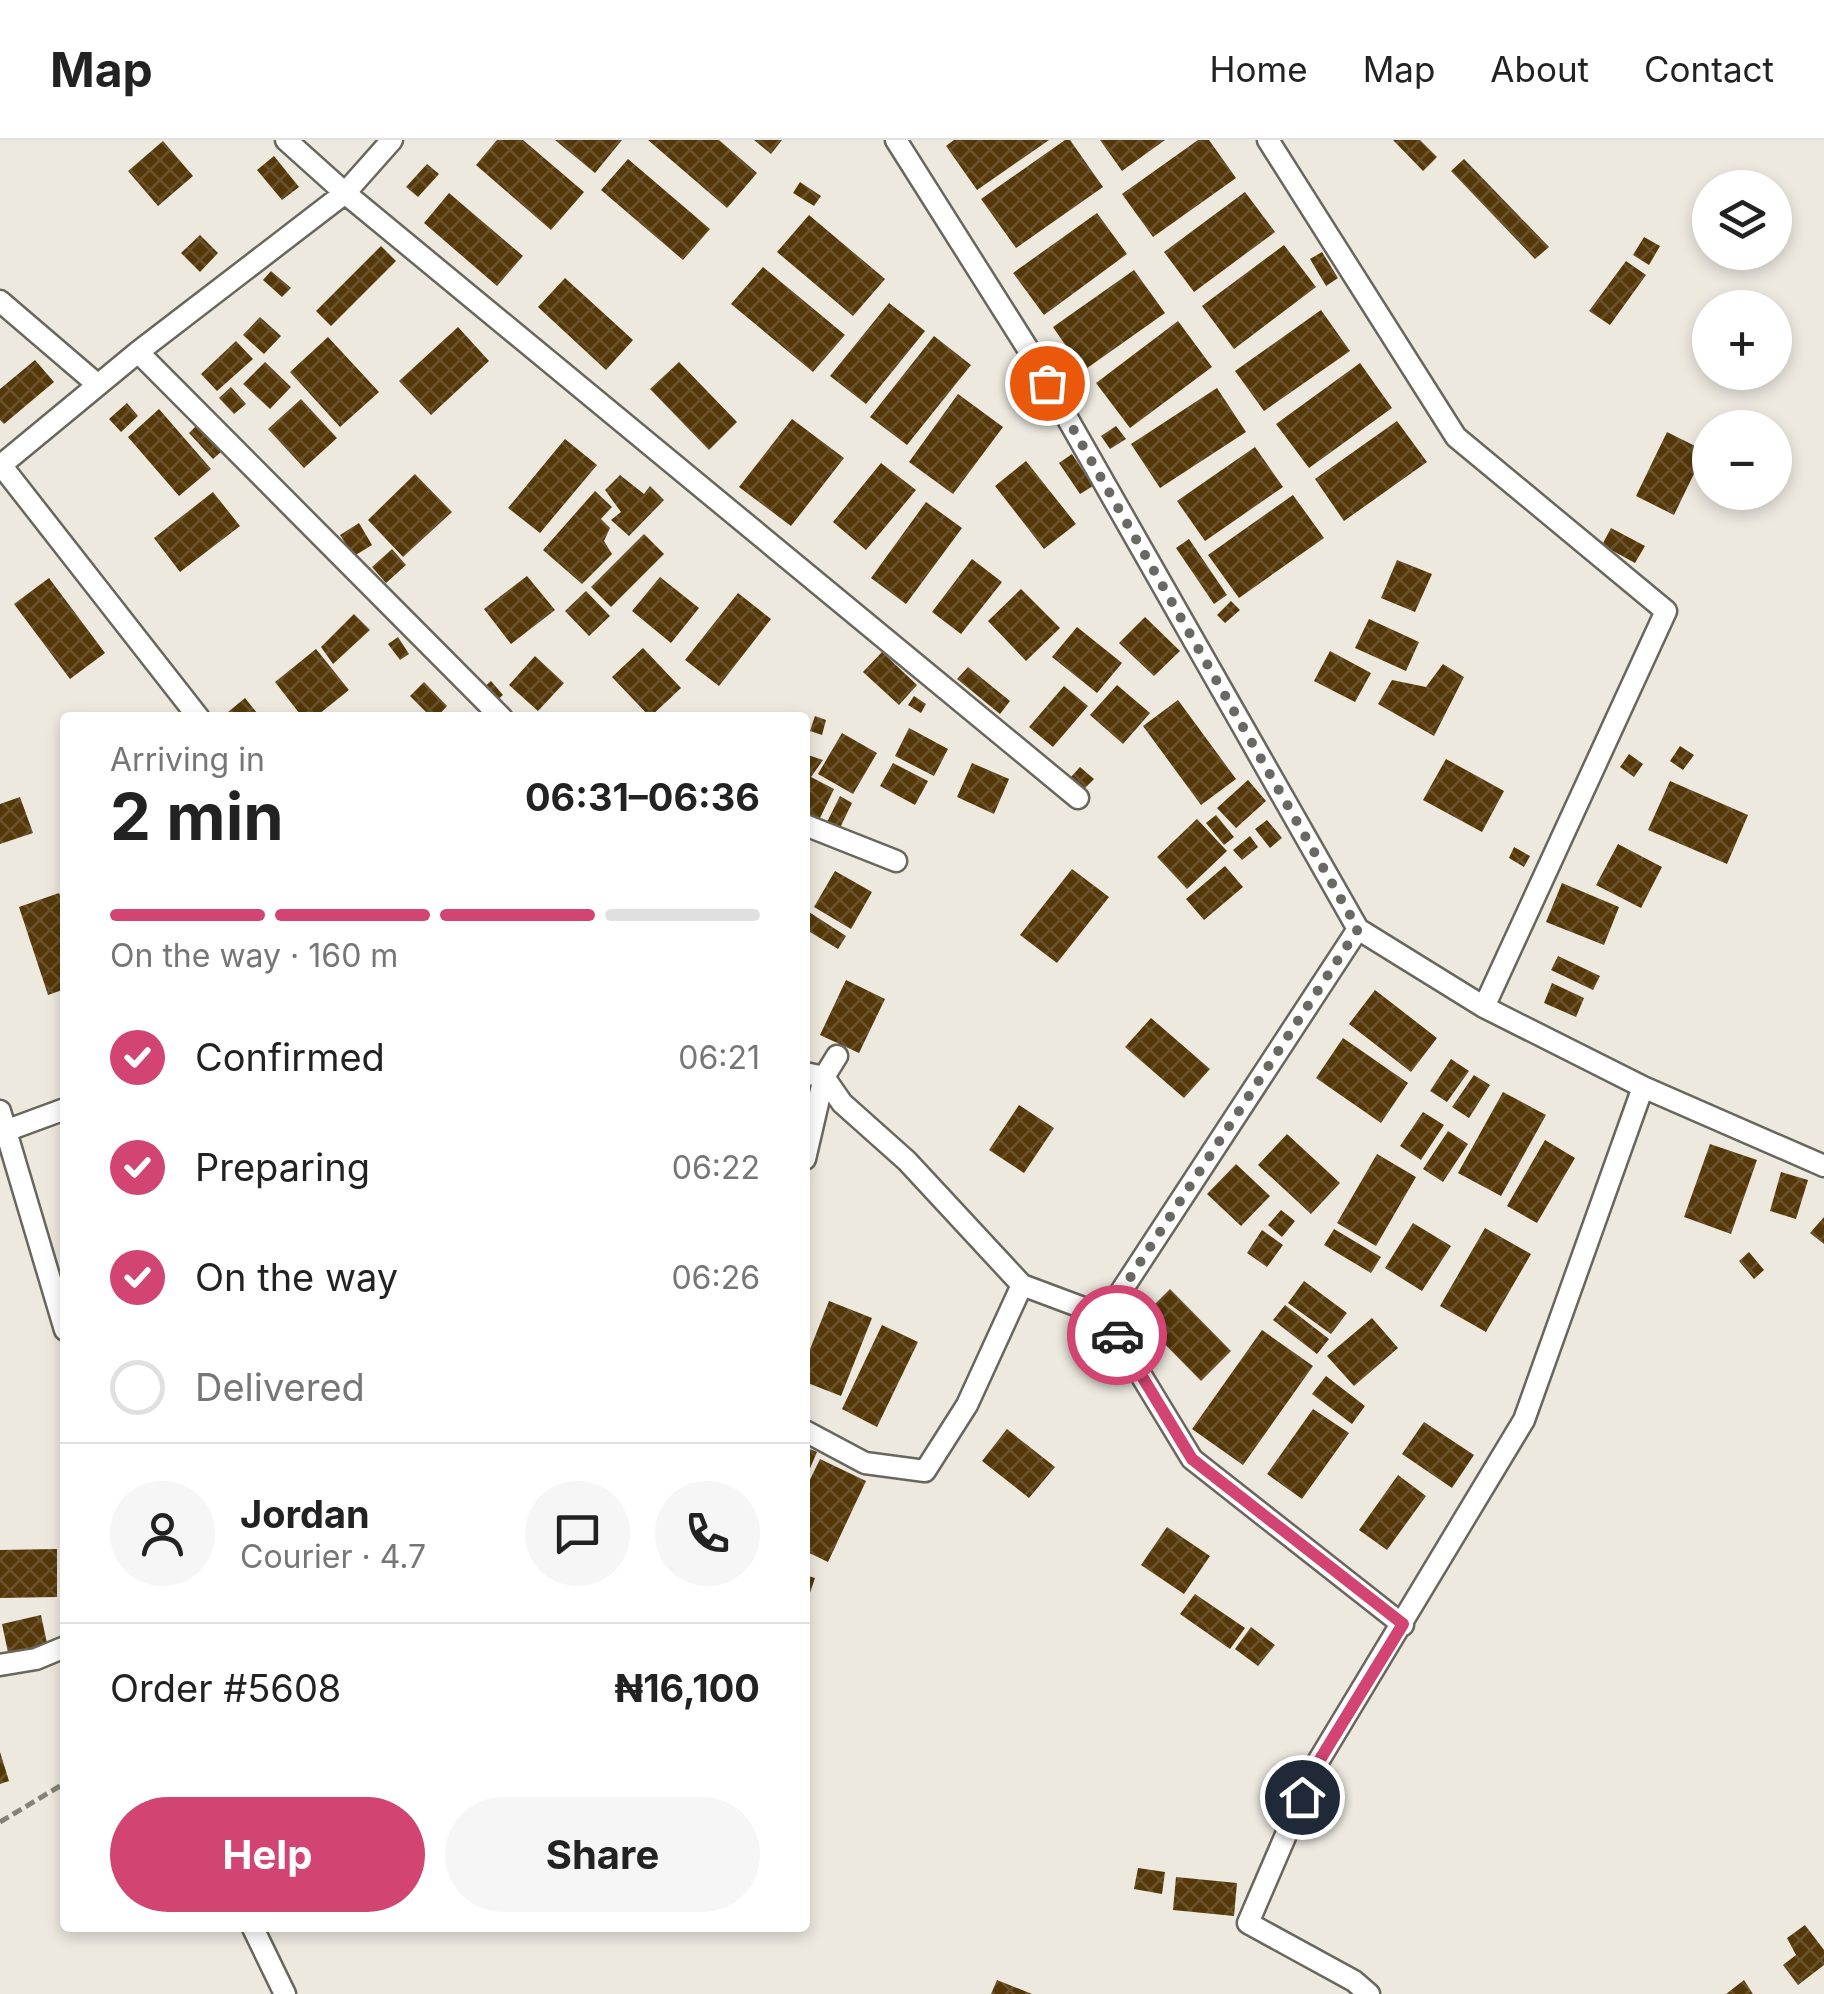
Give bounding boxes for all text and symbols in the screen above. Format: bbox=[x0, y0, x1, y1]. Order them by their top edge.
text: Map bbox=[50, 40, 153, 99]
text: Home bbox=[1210, 48, 1308, 90]
text: Map bbox=[1363, 48, 1435, 90]
text: About bbox=[1490, 48, 1589, 90]
text: Contact bbox=[1644, 48, 1774, 90]
map controls bbox=[1692, 170, 1792, 510]
button: layers bbox=[1692, 170, 1792, 270]
button: + bbox=[1692, 290, 1792, 390]
pin bbox=[1005, 341, 1090, 426]
icon: bag bbox=[1020, 356, 1075, 411]
button: − bbox=[1692, 410, 1792, 510]
text: Arriving in bbox=[110, 740, 265, 779]
text: 06:31–06:36 bbox=[525, 774, 760, 820]
text: 2 min bbox=[110, 777, 284, 856]
text: On the way · 160 m bbox=[110, 936, 398, 975]
icon: check bbox=[110, 1030, 165, 1085]
text: Confirmed bbox=[195, 1034, 385, 1080]
text: 06:21 bbox=[678, 1038, 760, 1077]
icon: check bbox=[110, 1140, 165, 1195]
text: Preparing bbox=[195, 1144, 370, 1190]
text: 06:22 bbox=[672, 1148, 760, 1187]
icon: check bbox=[110, 1250, 165, 1305]
text: On the way bbox=[195, 1254, 398, 1300]
text: 06:26 bbox=[671, 1258, 760, 1297]
courier bbox=[1067, 1285, 1167, 1385]
icon: car bbox=[1090, 1308, 1145, 1363]
text: Delivered bbox=[195, 1364, 365, 1410]
button: person bbox=[110, 1481, 215, 1586]
button: chat bbox=[525, 1481, 630, 1586]
button: phone bbox=[655, 1481, 760, 1586]
text: Jordan bbox=[240, 1491, 370, 1537]
text: Courier · 4.7 bbox=[240, 1537, 426, 1576]
text: Order #5608 bbox=[110, 1665, 341, 1711]
text: ₦16,100 bbox=[614, 1665, 760, 1711]
pin bbox=[1260, 1755, 1345, 1840]
icon: home bbox=[1275, 1770, 1330, 1825]
button: Help bbox=[110, 1797, 425, 1912]
button: Share bbox=[445, 1797, 760, 1912]

